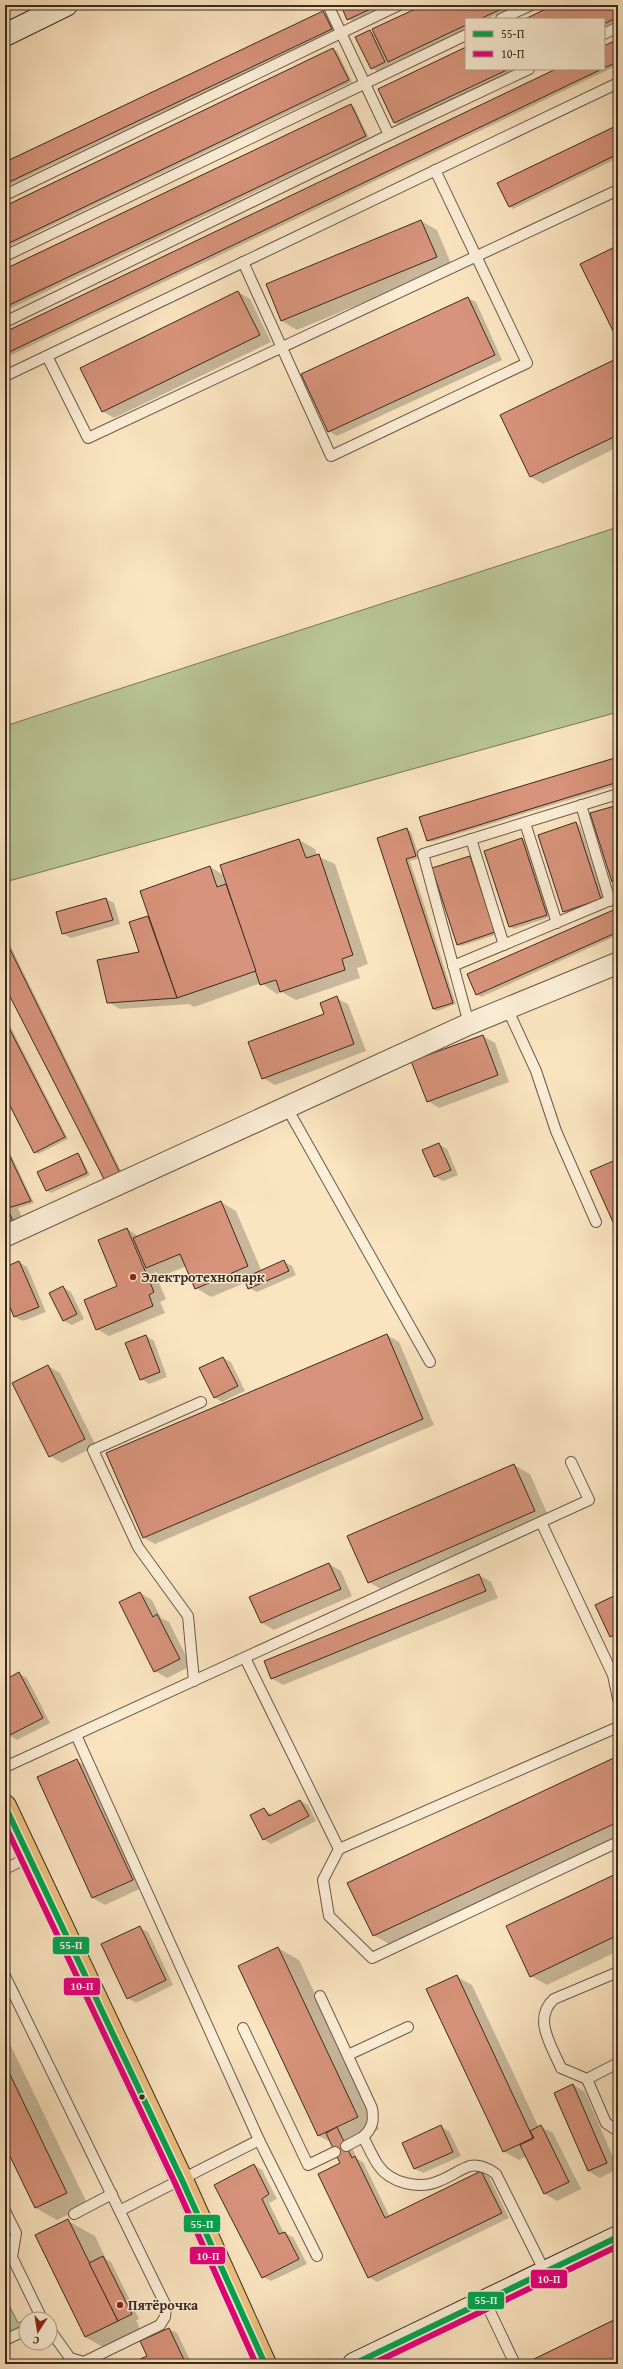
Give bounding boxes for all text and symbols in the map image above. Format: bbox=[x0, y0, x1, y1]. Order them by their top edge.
legend bbox=[465, 18, 605, 70]
text: 55-П bbox=[501, 25, 525, 42]
text: 10-П bbox=[501, 45, 525, 62]
place label: Электротехнопарк bbox=[141, 1267, 266, 1287]
marker: Электротехнопарк bbox=[128, 1272, 138, 1282]
line badge: 55-П bbox=[52, 1936, 90, 1955]
text: 55-П bbox=[60, 1937, 83, 1953]
line badge: 10-П bbox=[63, 1977, 101, 1996]
text: 10-П bbox=[71, 1978, 94, 1994]
unlabelled marker bbox=[137, 2092, 147, 2102]
line badge: 55-П bbox=[183, 2214, 221, 2233]
text: 55-П bbox=[191, 2216, 214, 2232]
line badge: 10-П bbox=[189, 2246, 226, 2265]
text: 10-П bbox=[197, 2248, 220, 2264]
line badge: 10-П bbox=[530, 2269, 568, 2289]
text: 10-П bbox=[538, 2271, 561, 2287]
line badge: 55-П bbox=[467, 2291, 505, 2310]
text: 55-П bbox=[475, 2292, 498, 2308]
place label: Пятёрочка bbox=[128, 2295, 199, 2315]
marker: Пятёрочка bbox=[115, 2300, 125, 2310]
north arrow bbox=[18, 2311, 58, 2351]
text: С bbox=[31, 2332, 41, 2349]

